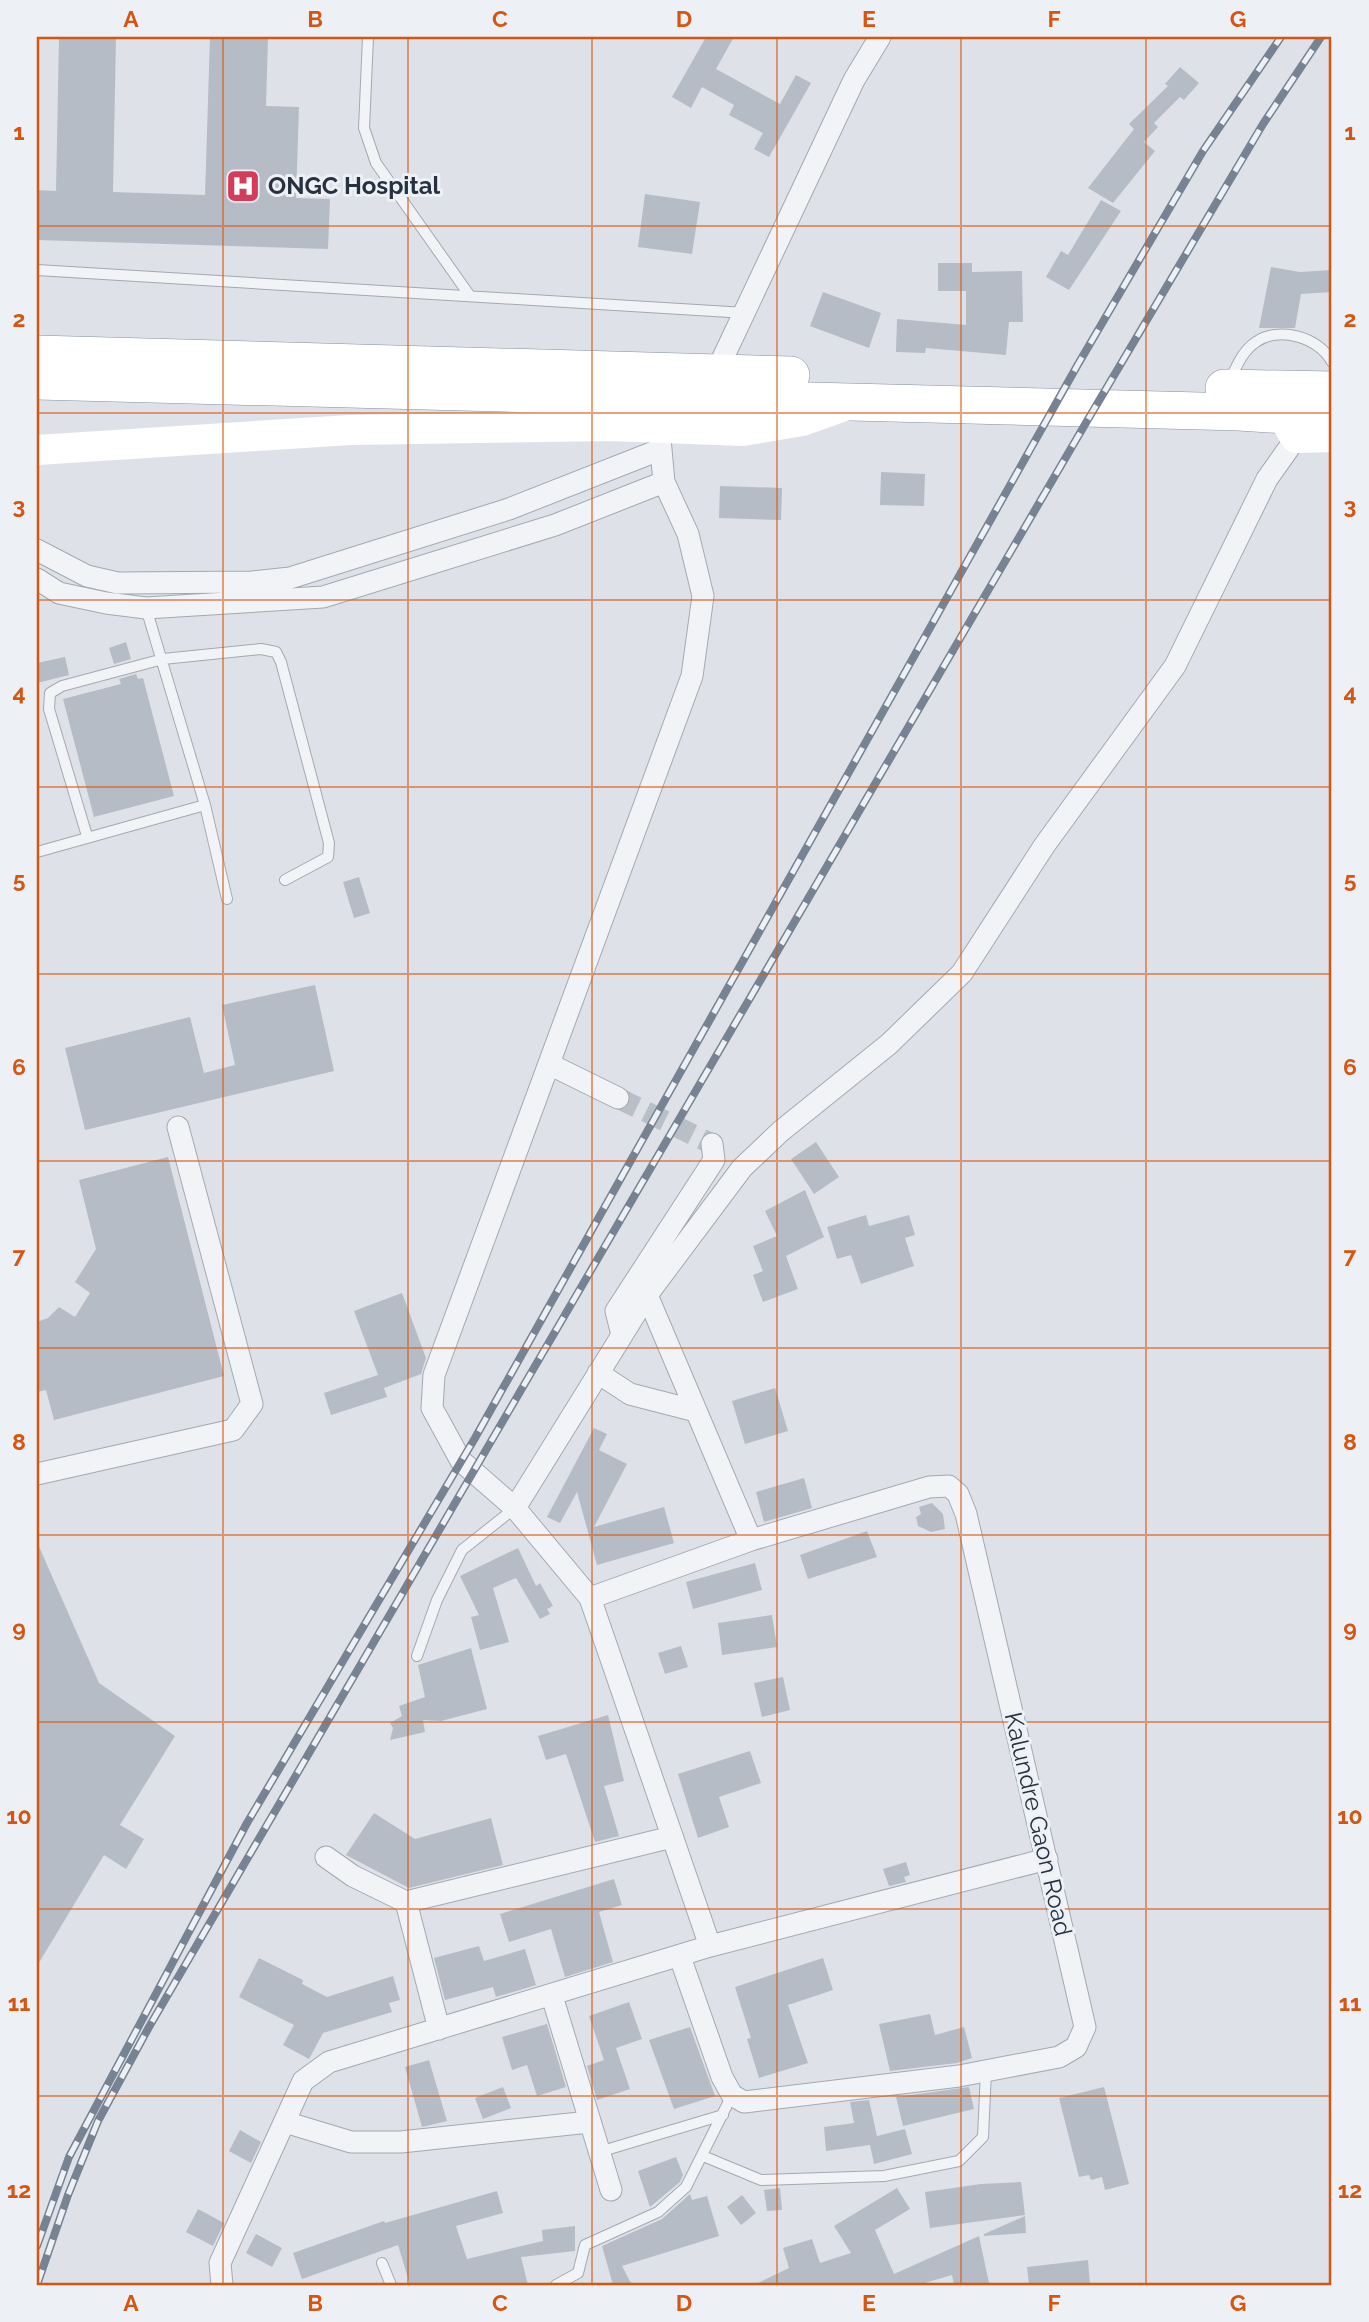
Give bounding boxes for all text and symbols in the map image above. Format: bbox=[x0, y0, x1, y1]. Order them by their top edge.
text: A bbox=[123, 5, 139, 32]
text: B bbox=[307, 5, 323, 32]
text: C bbox=[492, 5, 508, 32]
text: D bbox=[676, 5, 692, 32]
text: E bbox=[862, 5, 876, 32]
text: F bbox=[1047, 5, 1061, 32]
text: G bbox=[1230, 5, 1246, 32]
text: 1 bbox=[13, 118, 25, 145]
text: 1 bbox=[1344, 118, 1356, 145]
hospital icon: ONGC Hospital bbox=[224, 167, 262, 205]
place label: ONGC Hospital bbox=[268, 171, 440, 200]
text: 2 bbox=[13, 305, 25, 332]
text: 2 bbox=[1344, 305, 1356, 332]
text: 3 bbox=[13, 492, 25, 519]
text: 3 bbox=[1344, 492, 1356, 519]
text: 4 bbox=[12, 679, 26, 706]
text: 4 bbox=[1343, 679, 1357, 706]
text: 5 bbox=[13, 866, 26, 893]
text: 5 bbox=[1344, 866, 1357, 893]
text: 6 bbox=[12, 1053, 26, 1080]
text: 6 bbox=[1343, 1053, 1357, 1080]
text: 7 bbox=[13, 1241, 26, 1268]
text: 7 bbox=[1344, 1241, 1357, 1268]
text: 8 bbox=[12, 1428, 26, 1455]
text: 8 bbox=[1343, 1428, 1357, 1455]
text: 9 bbox=[12, 1615, 26, 1642]
text: 9 bbox=[1343, 1615, 1357, 1642]
street label: Kalundre Gaon Road bbox=[999, 1709, 1078, 1939]
text: 10 bbox=[6, 1802, 32, 1829]
text: 10 bbox=[1337, 1802, 1363, 1829]
text: 11 bbox=[8, 1989, 30, 2016]
text: 11 bbox=[1339, 1989, 1361, 2016]
text: 12 bbox=[7, 2176, 31, 2203]
text: 12 bbox=[1338, 2176, 1362, 2203]
text: A bbox=[123, 2289, 139, 2316]
text: B bbox=[307, 2289, 323, 2316]
text: C bbox=[492, 2289, 508, 2316]
text: D bbox=[676, 2289, 692, 2316]
text: E bbox=[862, 2289, 876, 2316]
text: F bbox=[1047, 2289, 1061, 2316]
text: G bbox=[1230, 2289, 1246, 2316]

